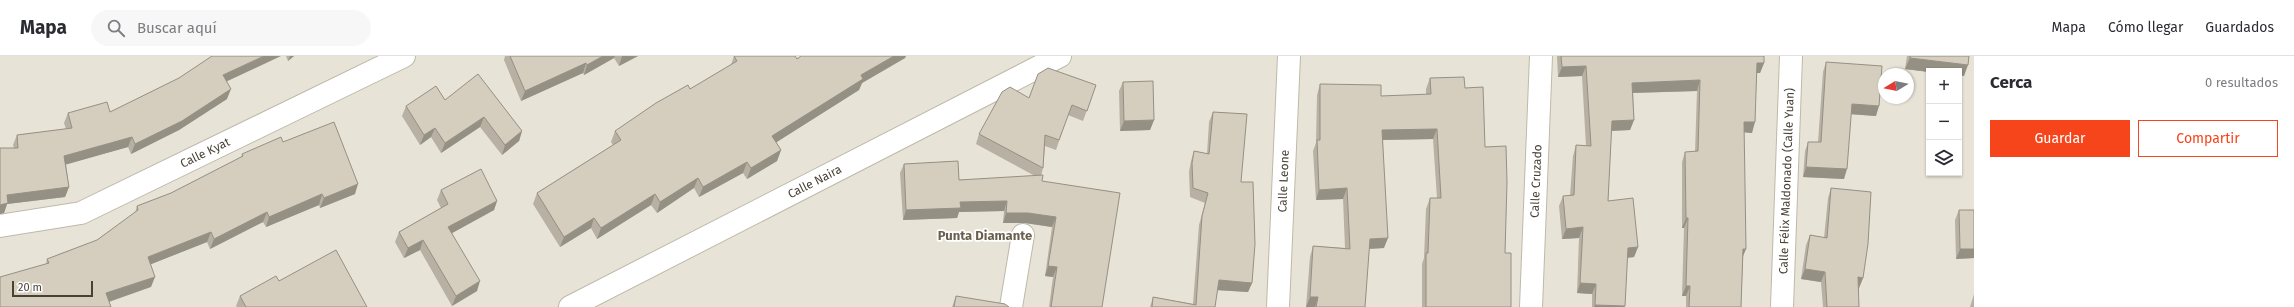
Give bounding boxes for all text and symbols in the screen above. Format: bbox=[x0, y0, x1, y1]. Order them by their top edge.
search box bbox=[91, 10, 371, 46]
text: Mapa bbox=[20, 16, 67, 39]
icon: search bbox=[105, 17, 127, 39]
text: Buscar aquí bbox=[137, 19, 217, 37]
text: Mapa bbox=[2052, 19, 2086, 36]
text: Cómo llegar bbox=[2108, 19, 2183, 36]
text: Guardados bbox=[2205, 19, 2274, 36]
north arrow bbox=[1878, 68, 1914, 104]
map controls bbox=[1926, 68, 1962, 176]
button: + bbox=[1926, 68, 1962, 104]
text: Cerca bbox=[1990, 72, 2032, 93]
text: 0 resultados bbox=[2205, 75, 2278, 90]
street label: Calle Félix Maldonado (Calle Yuan) bbox=[1776, 88, 1797, 274]
button: − bbox=[1926, 104, 1962, 140]
button: Guardar bbox=[1990, 120, 2130, 157]
button: Compartir bbox=[2138, 120, 2278, 157]
street label: Calle Kyat bbox=[178, 134, 233, 171]
button: layers bbox=[1926, 140, 1962, 176]
street label: Calle Cruzado bbox=[1528, 144, 1544, 218]
street label: Calle Leone bbox=[1275, 150, 1292, 213]
street label: Calle Naira bbox=[785, 162, 844, 201]
district label: Punta Diamante bbox=[938, 228, 1032, 243]
scale bar bbox=[12, 279, 93, 298]
text: 20 m bbox=[18, 281, 42, 294]

